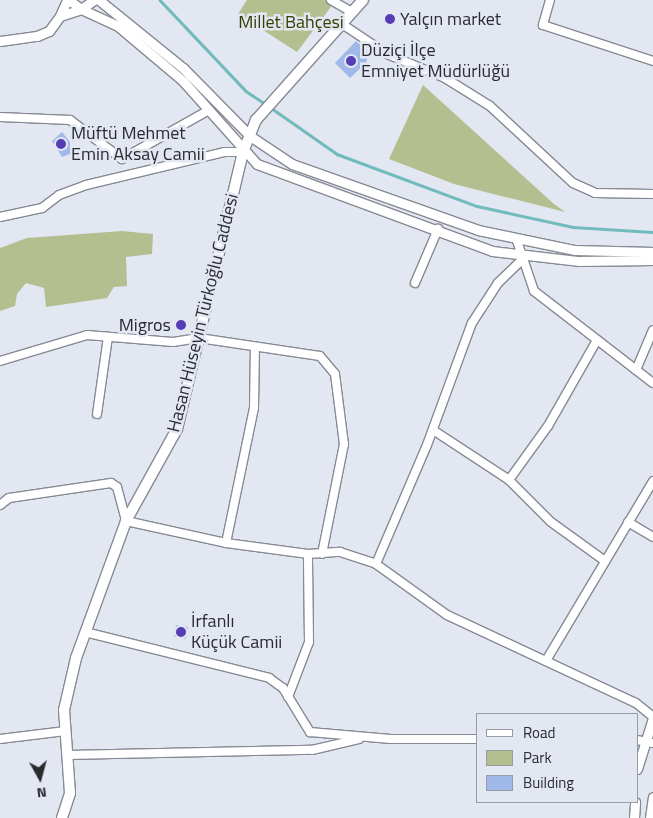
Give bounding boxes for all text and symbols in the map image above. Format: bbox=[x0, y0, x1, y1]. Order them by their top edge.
place label: Yalçın market bbox=[400, 8, 501, 30]
park label: Millet Bahçesi bbox=[238, 11, 344, 33]
marker: Yalçın market bbox=[384, 13, 396, 25]
place label: Düziçi İlçe Emniyet Müdürlüğü bbox=[361, 40, 510, 82]
marker: Düziçi İlçe Emniyet Müdürlüğü bbox=[345, 55, 357, 67]
place label: Müftü Mehmet Emin Aksay Camii bbox=[71, 123, 205, 166]
marker: Müftü Mehmet Emin Aksay Camii bbox=[55, 138, 67, 150]
street label: Hasan Hüseyin Türkoğlu Caddesi bbox=[163, 191, 243, 435]
place label: Migros bbox=[119, 314, 171, 336]
marker: Migros bbox=[175, 319, 187, 331]
place label: İrfanlı Küçük Camii bbox=[191, 611, 282, 654]
marker: İrfanlı Küçük Camii bbox=[175, 626, 187, 638]
legend bbox=[476, 713, 638, 803]
text: Road bbox=[523, 721, 555, 744]
text: Park bbox=[523, 746, 552, 769]
north arrow bbox=[15, 753, 65, 803]
text: Building bbox=[523, 771, 574, 794]
text: N bbox=[36, 782, 48, 804]

